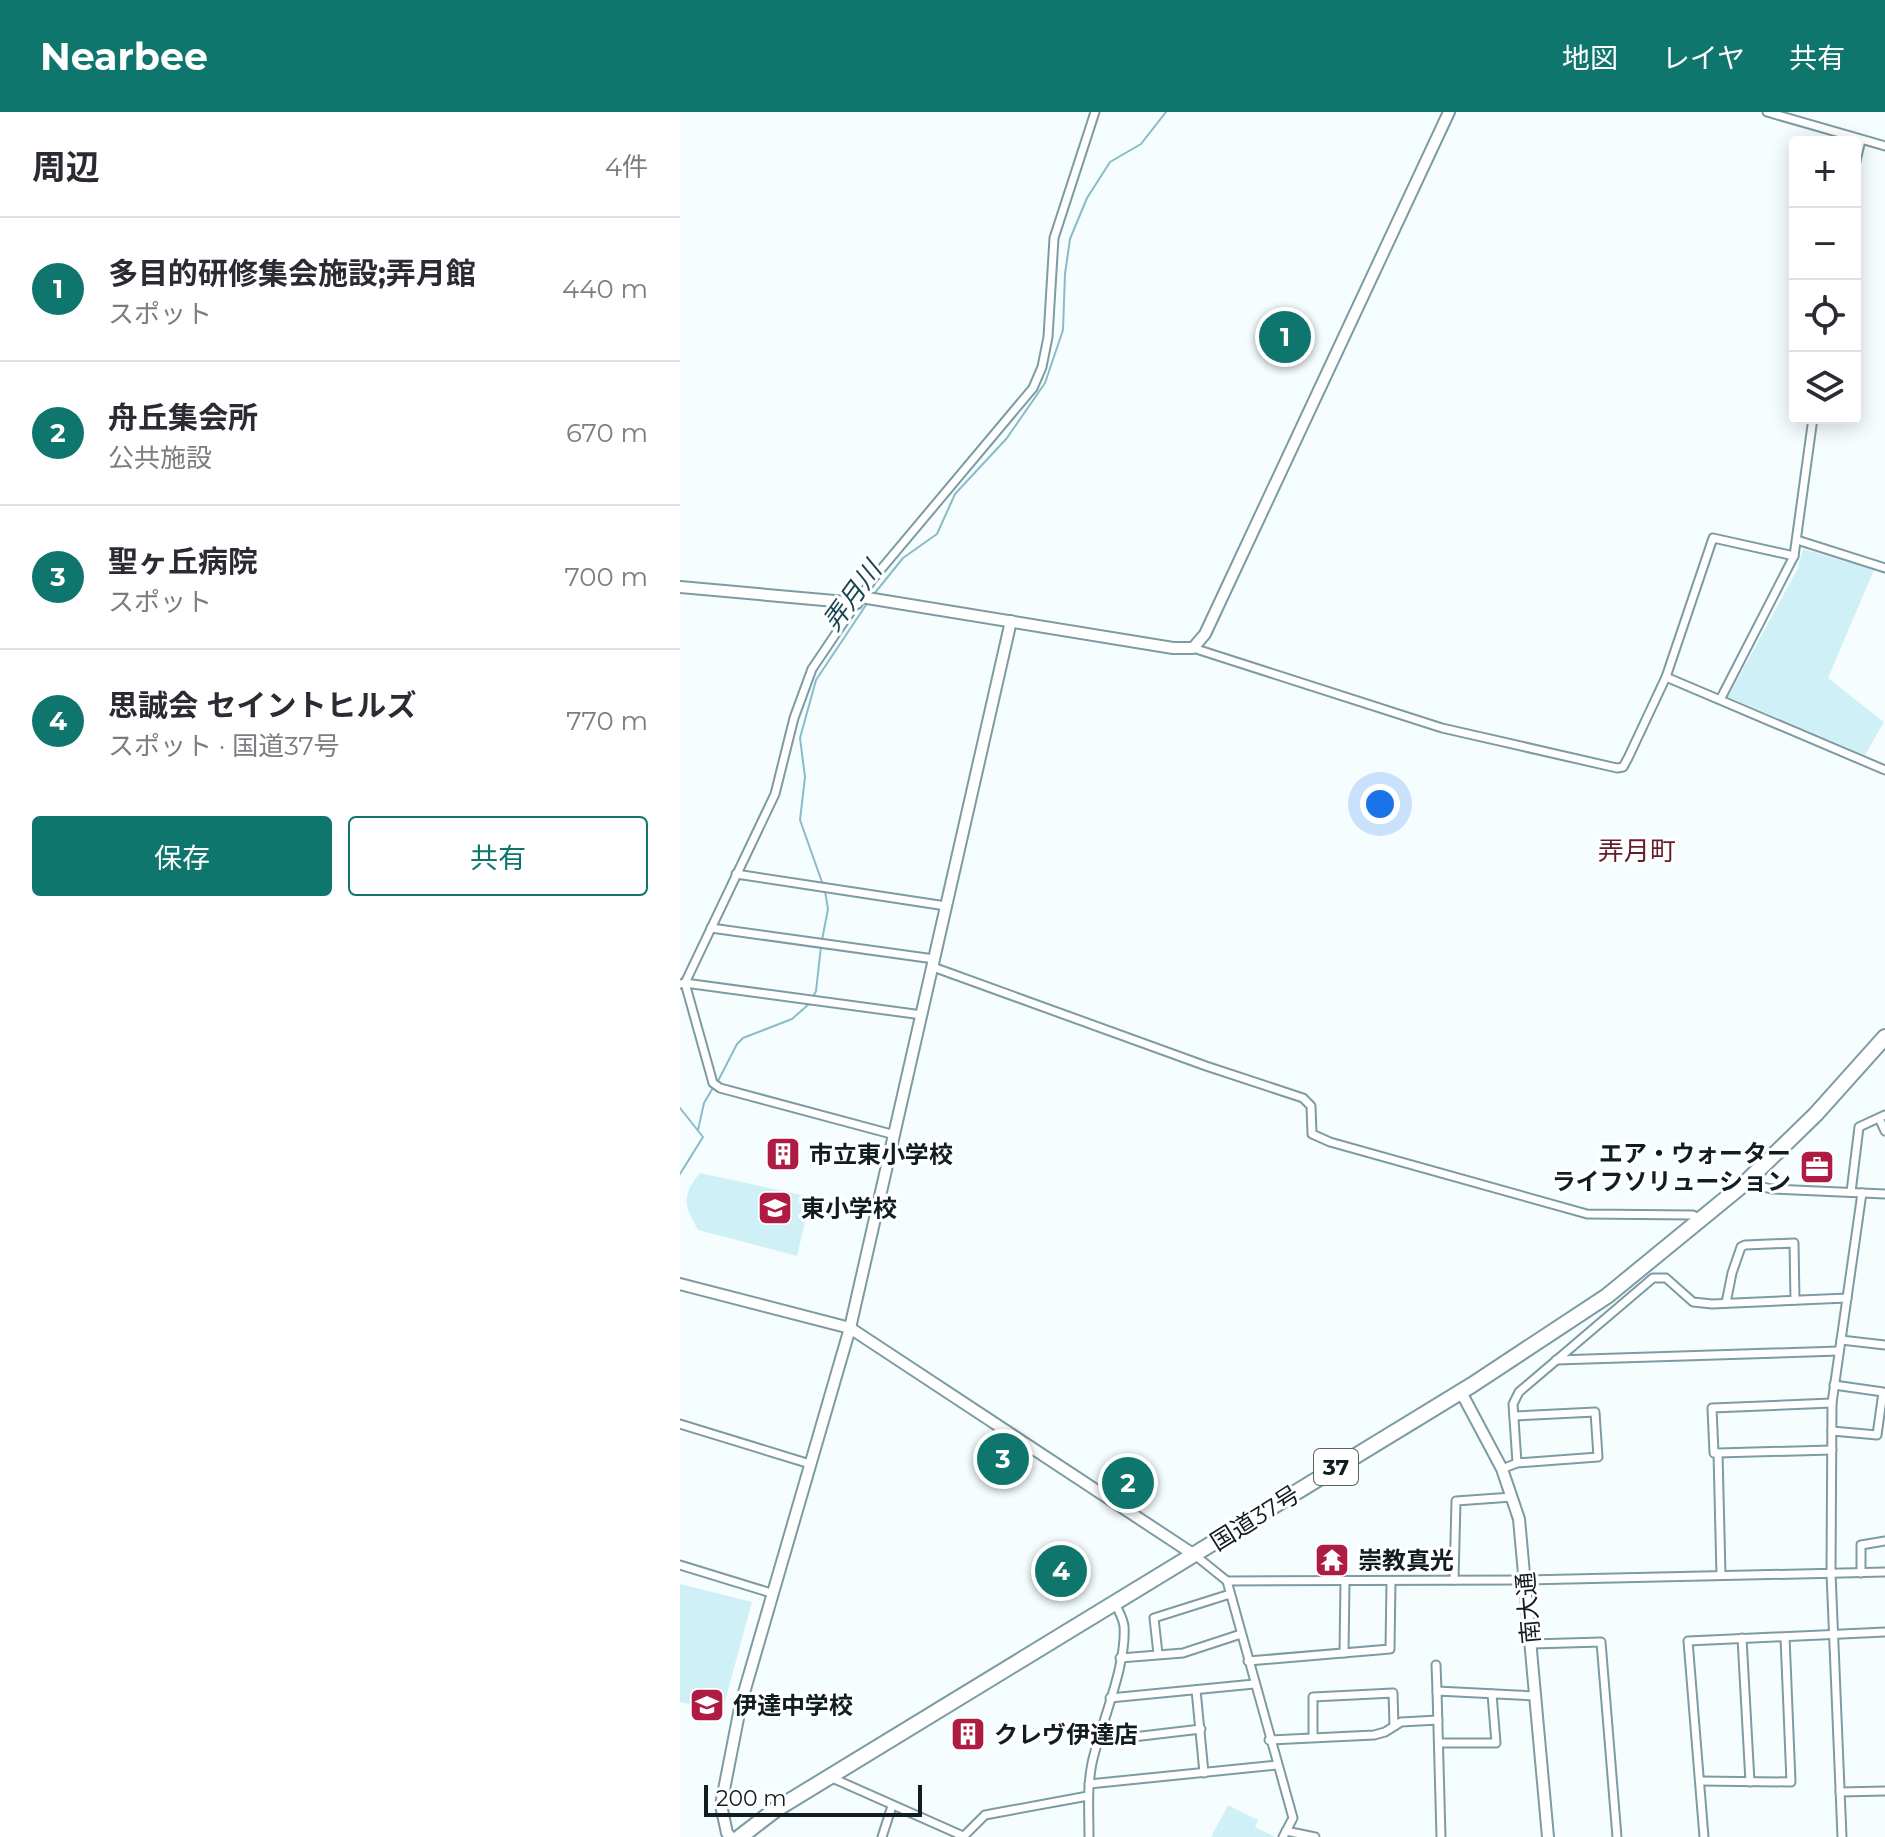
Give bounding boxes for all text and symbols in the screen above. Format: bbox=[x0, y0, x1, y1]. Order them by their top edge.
text: Nearbee bbox=[40, 33, 208, 80]
text: 地図 bbox=[1562, 41, 1618, 75]
text: レイヤ bbox=[1662, 41, 1745, 75]
text: 共有 bbox=[1789, 41, 1845, 75]
map controls bbox=[1789, 136, 1861, 424]
button: + bbox=[1789, 136, 1861, 208]
text: 周辺 bbox=[32, 146, 100, 188]
text: 4件 bbox=[605, 151, 648, 183]
button: − bbox=[1789, 208, 1861, 280]
text: 多目的研修集会施設;弄月館 bbox=[108, 255, 476, 292]
text: 1 bbox=[53, 273, 63, 305]
text: 440 m bbox=[562, 273, 648, 305]
button: locate bbox=[1789, 280, 1861, 352]
text: スポット bbox=[108, 298, 212, 330]
pin: 1 bbox=[1259, 307, 1311, 367]
button: layers bbox=[1789, 352, 1861, 424]
text: 舟丘集会所 bbox=[108, 399, 258, 436]
text: 2 bbox=[50, 417, 66, 449]
text: 670 m bbox=[566, 417, 648, 449]
text: 公共施設 bbox=[108, 442, 212, 474]
text: 聖ヶ丘病院 bbox=[108, 543, 258, 580]
water label: 弄月川 bbox=[816, 553, 890, 637]
text: 3 bbox=[50, 561, 66, 593]
text: 700 m bbox=[564, 561, 648, 593]
text: スポット bbox=[108, 586, 212, 618]
text: 思誠会 セイントヒルズ bbox=[108, 687, 417, 724]
text: 4 bbox=[49, 705, 67, 737]
text: 770 m bbox=[566, 705, 648, 737]
text: スポット · 国道37号 bbox=[108, 730, 340, 762]
your location bbox=[1360, 784, 1400, 824]
button: 保存 bbox=[32, 816, 332, 896]
button: 共有 bbox=[348, 816, 648, 896]
district label: 弄月町 bbox=[1598, 835, 1676, 867]
building icon: 市立東小学校 bbox=[764, 1135, 802, 1173]
place label: エア・ウォーター ライフソリューション bbox=[1551, 1139, 1791, 1196]
place label: 市立東小学校 bbox=[809, 1140, 953, 1169]
office icon: エア・ウォーター ライフソリューション bbox=[1798, 1148, 1836, 1186]
school or university icon: 東小学校 bbox=[756, 1189, 794, 1227]
place label: 東小学校 bbox=[801, 1194, 897, 1223]
pin: 3 bbox=[977, 1429, 1029, 1489]
road number: 37 bbox=[1314, 1449, 1358, 1485]
pin: 2 bbox=[1102, 1453, 1154, 1513]
street label: 国道37号 bbox=[1205, 1479, 1305, 1557]
pin: 4 bbox=[1035, 1541, 1087, 1601]
temple icon: 崇教真光 bbox=[1313, 1541, 1351, 1579]
place label: 崇教真光 bbox=[1358, 1546, 1454, 1575]
street label: 南大通 bbox=[1510, 1571, 1546, 1645]
school or university icon: 伊達中学校 bbox=[688, 1686, 726, 1724]
place label: 伊達中学校 bbox=[733, 1691, 853, 1720]
building icon: クレヴ伊達店 bbox=[949, 1715, 987, 1753]
place label: クレヴ伊達店 bbox=[994, 1720, 1138, 1749]
scale bar bbox=[704, 1781, 922, 1817]
text: 200 m bbox=[716, 1785, 787, 1812]

